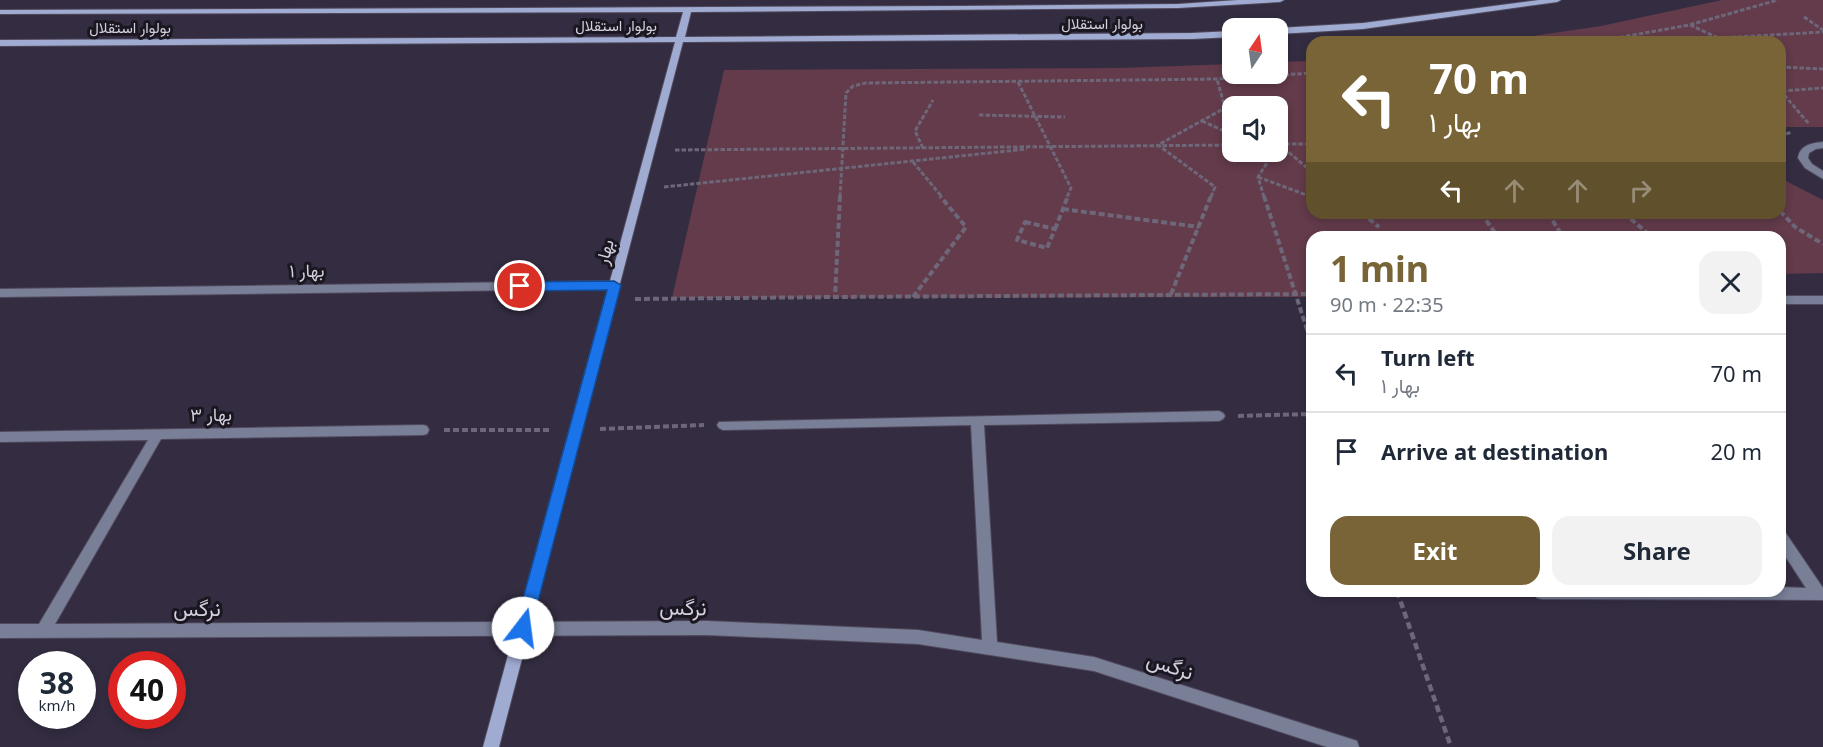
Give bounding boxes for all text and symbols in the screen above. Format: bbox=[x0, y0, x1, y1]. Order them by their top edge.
street label: بولوار استقلال bbox=[1061, 13, 1143, 33]
street label: بولوار استقلال bbox=[575, 15, 657, 35]
street label: بولوار استقلال bbox=[89, 17, 171, 37]
north arrow bbox=[1222, 18, 1288, 84]
map controls bbox=[1222, 18, 1288, 162]
text: 70 m bbox=[1429, 49, 1529, 106]
icon: left bbox=[1330, 60, 1408, 138]
button: sound bbox=[1222, 96, 1288, 162]
text: بهار ۱ bbox=[1429, 103, 1482, 140]
icon: left bbox=[1435, 174, 1468, 207]
icon: ahead bbox=[1498, 174, 1531, 207]
icon: ahead bbox=[1561, 174, 1594, 207]
icon: right bbox=[1624, 174, 1657, 207]
street label: بهار bbox=[589, 236, 619, 268]
text: 1 min bbox=[1330, 244, 1429, 293]
button: close bbox=[1699, 251, 1762, 314]
street label: بهار ۱ bbox=[289, 258, 325, 282]
pin bbox=[494, 260, 545, 311]
icon: arrive bbox=[503, 269, 536, 302]
text: 90 m · 22:35 bbox=[1330, 291, 1444, 318]
text: Turn left bbox=[1381, 342, 1475, 372]
icon: left bbox=[1330, 357, 1363, 390]
text: 70 m bbox=[1711, 358, 1762, 388]
text: بهار ۱ bbox=[1381, 372, 1420, 399]
street label: بهار ۳ bbox=[190, 402, 232, 426]
icon: arrive bbox=[1330, 435, 1363, 468]
text: Arrive at destination bbox=[1381, 436, 1608, 466]
text: 20 m bbox=[1711, 436, 1762, 466]
button: Exit bbox=[1330, 516, 1540, 585]
button: Share bbox=[1552, 516, 1762, 585]
street label: نرگس bbox=[659, 593, 707, 621]
street label: نرگس bbox=[173, 594, 221, 622]
position arrow bbox=[491, 596, 555, 660]
street label: نرگس bbox=[1143, 644, 1197, 686]
speed limit sign: 40 bbox=[108, 651, 186, 729]
text: 38 bbox=[40, 662, 74, 703]
text: km/h bbox=[39, 695, 75, 715]

